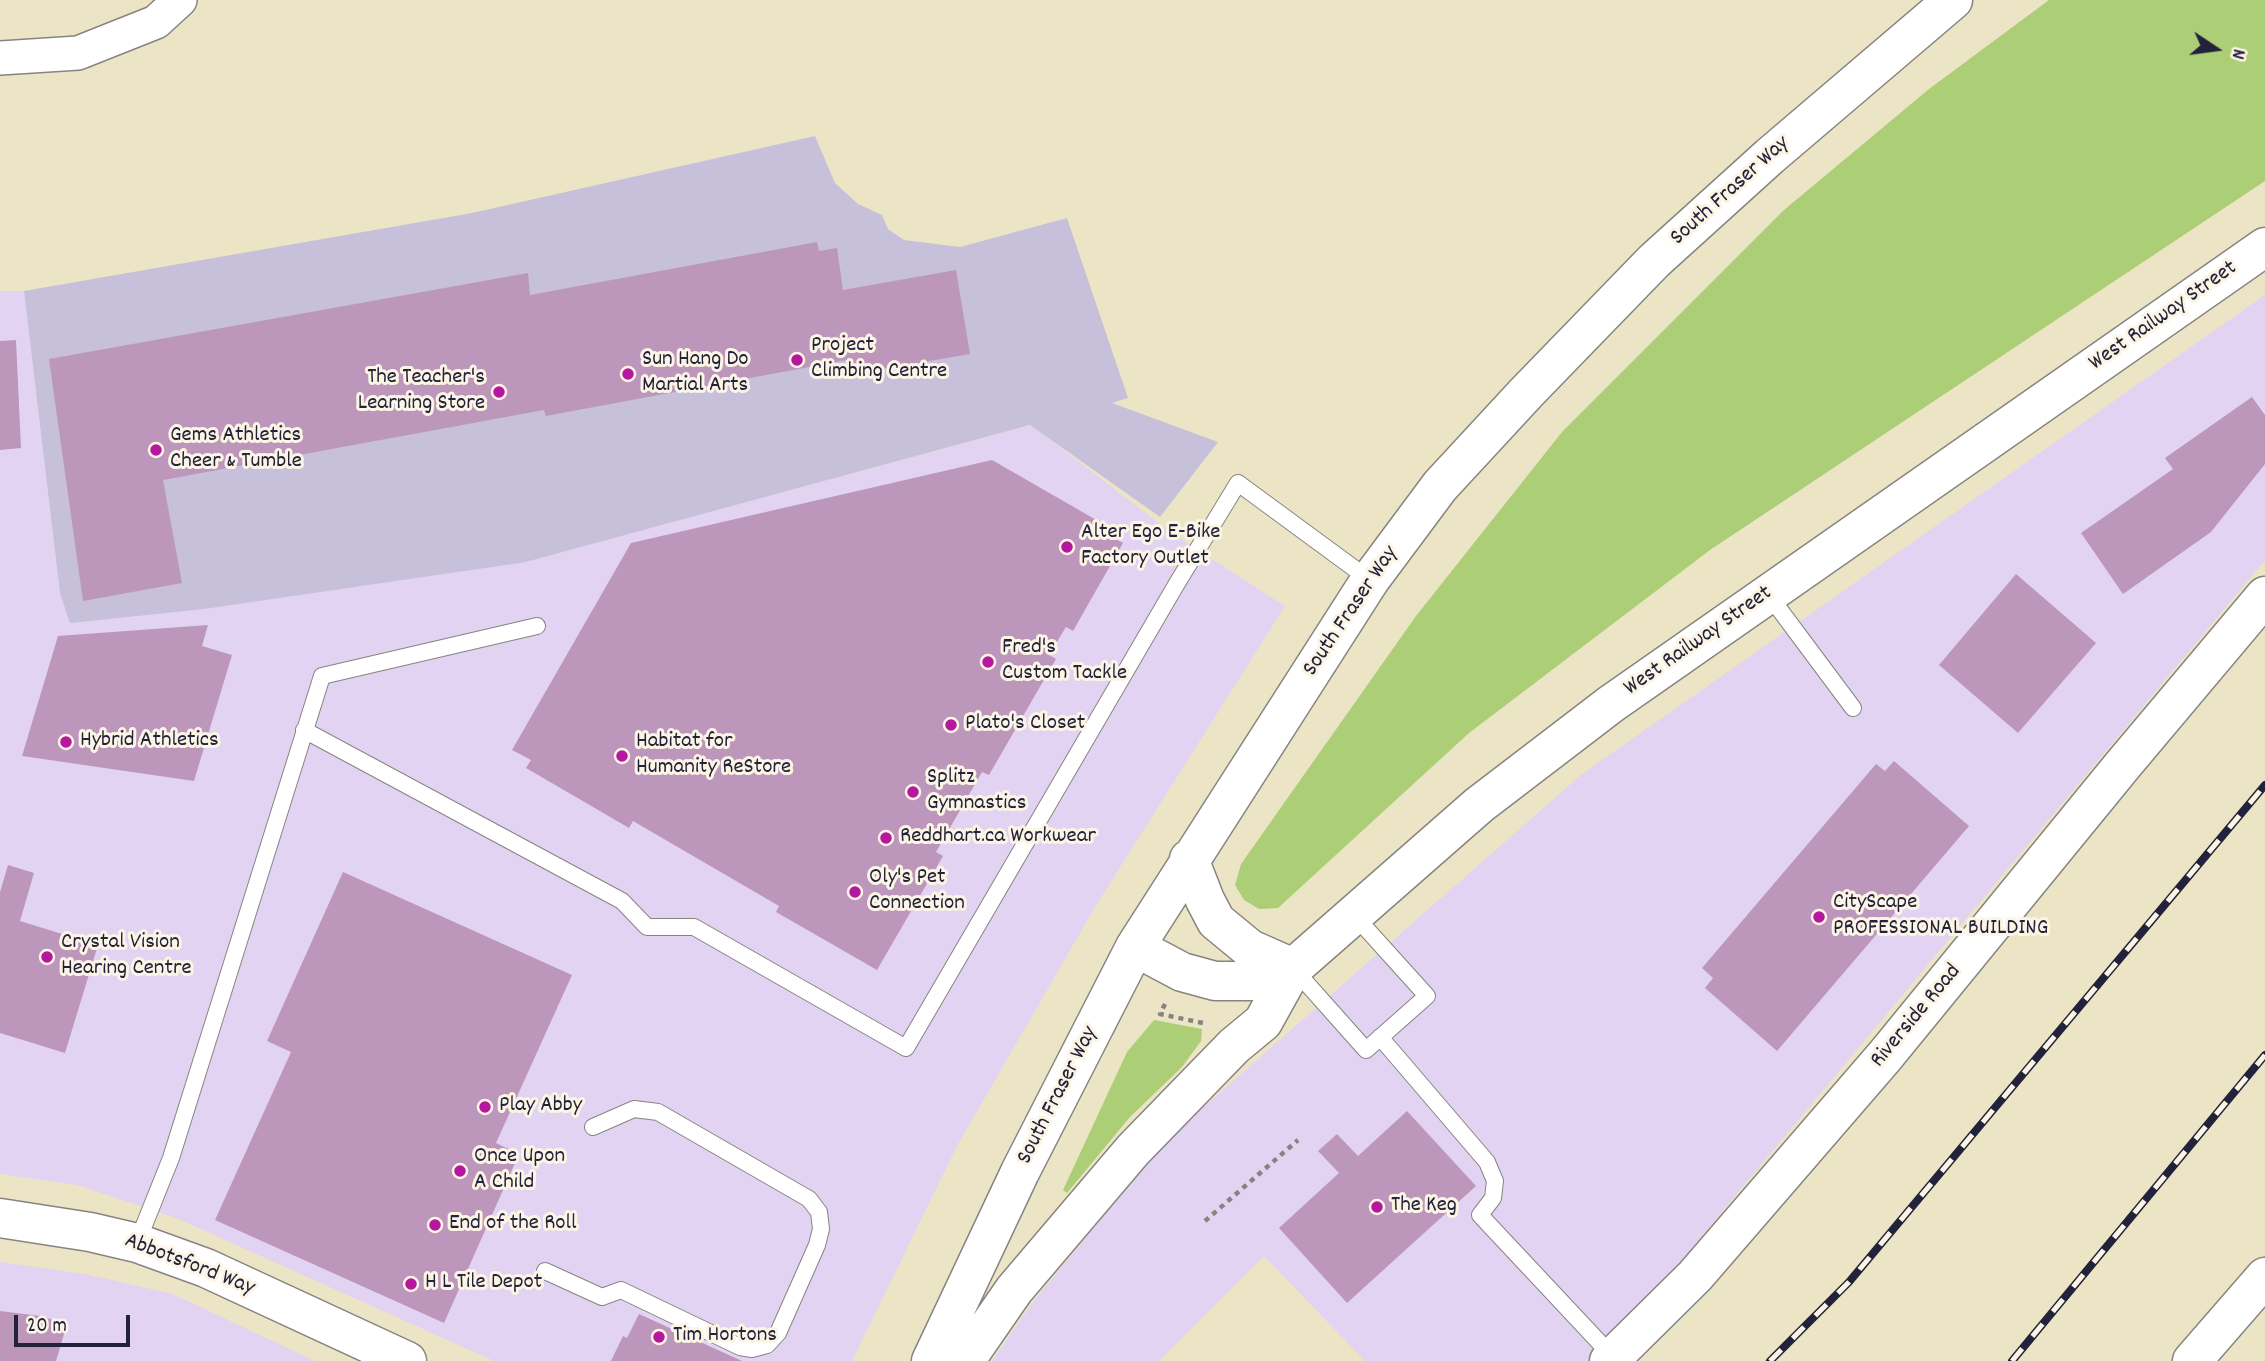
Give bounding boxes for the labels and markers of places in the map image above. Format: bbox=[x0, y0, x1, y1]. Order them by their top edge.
place label: Project Climbing Centre bbox=[811, 333, 947, 387]
place label: Sun Hang Do Martial Arts bbox=[642, 347, 749, 401]
marker: Project Climbing Centre bbox=[789, 352, 805, 368]
place label: The Teacher's Learning Store bbox=[358, 365, 485, 419]
marker: Sun Hang Do Martial Arts bbox=[620, 366, 636, 382]
marker: The Teacher's Learning Store bbox=[491, 384, 507, 400]
place label: Gems Athletics Cheer & Tumble bbox=[170, 423, 302, 477]
marker: Gems Athletics Cheer & Tumble bbox=[148, 442, 164, 458]
place label: Alter Ego E-Bike Factory Outlet bbox=[1081, 520, 1220, 574]
marker: Alter Ego E-Bike Factory Outlet bbox=[1059, 539, 1075, 555]
place label: Fred's Custom Tackle bbox=[1002, 635, 1127, 689]
marker: Fred's Custom Tackle bbox=[980, 654, 996, 670]
place label: Plato's Closet bbox=[965, 711, 1085, 739]
marker: Plato's Closet bbox=[943, 717, 959, 733]
place label: Hybrid Athletics bbox=[80, 728, 219, 756]
place label: Habitat for Humanity ReStore bbox=[636, 729, 791, 783]
marker: Hybrid Athletics bbox=[58, 734, 74, 750]
marker: Habitat for Humanity ReStore bbox=[614, 748, 630, 764]
place label: Splitz Gymnastics bbox=[927, 765, 1026, 819]
marker: Splitz Gymnastics bbox=[905, 784, 921, 800]
place label: Reddhart.ca Workwear bbox=[900, 824, 1096, 852]
marker: Reddhart.ca Workwear bbox=[878, 830, 894, 846]
place label: Oly's Pet Connection bbox=[869, 865, 965, 919]
marker: Oly's Pet Connection bbox=[847, 884, 863, 900]
place label: CityScape PROFESSIONAL BUILDING bbox=[1833, 890, 2048, 944]
marker: CityScape PROFESSIONAL BUILDING bbox=[1811, 909, 1827, 925]
place label: Crystal Vision Hearing Centre bbox=[61, 930, 192, 984]
marker: Crystal Vision Hearing Centre bbox=[39, 949, 55, 965]
place label: Play Abby bbox=[499, 1093, 582, 1121]
marker: Play Abby bbox=[477, 1099, 493, 1115]
place label: Once Upon A Child bbox=[474, 1144, 565, 1198]
marker: Once Upon A Child bbox=[452, 1163, 468, 1179]
place label: The Keg bbox=[1391, 1193, 1457, 1221]
marker: The Keg bbox=[1369, 1199, 1385, 1215]
place label: End of the Roll bbox=[449, 1211, 577, 1239]
marker: End of the Roll bbox=[427, 1217, 443, 1233]
place label: H L Tile Depot bbox=[425, 1270, 542, 1298]
marker: H L Tile Depot bbox=[403, 1276, 419, 1292]
place label: Tim Hortons bbox=[673, 1323, 777, 1351]
marker: Tim Hortons bbox=[651, 1329, 667, 1345]

